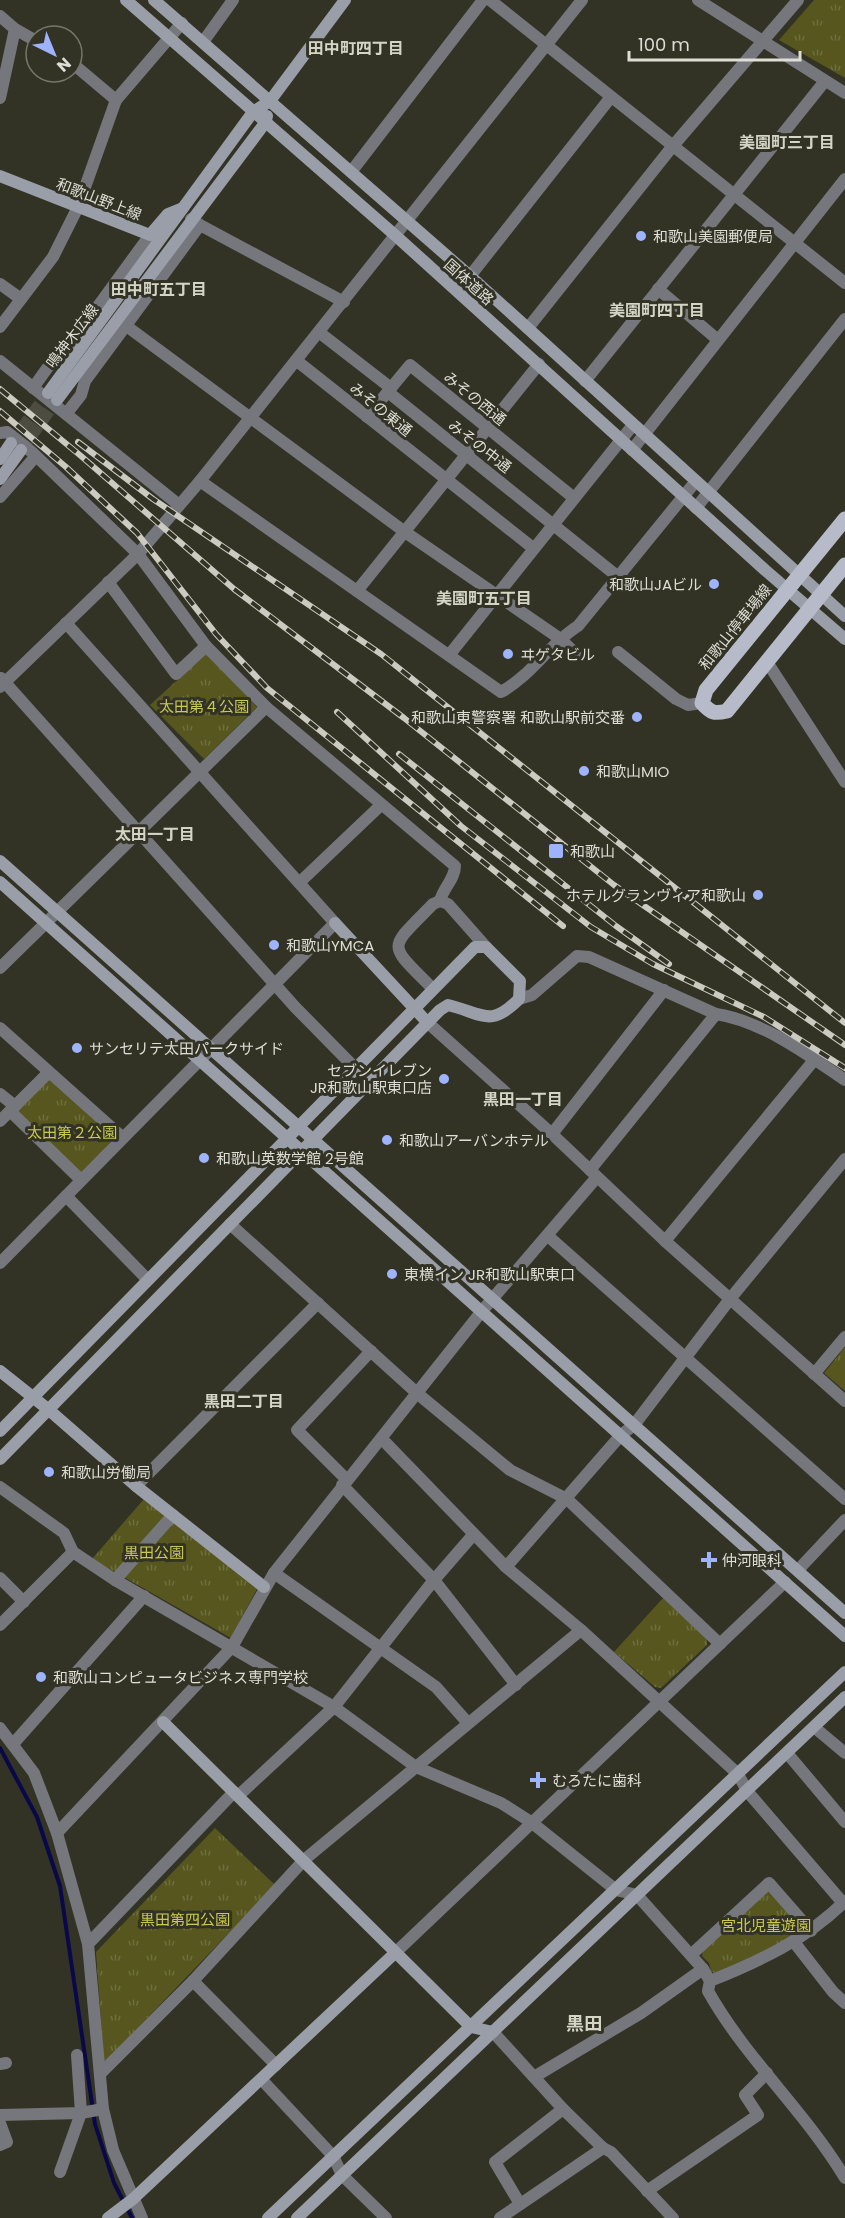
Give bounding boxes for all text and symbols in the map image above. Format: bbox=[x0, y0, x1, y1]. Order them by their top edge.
north arrow bbox=[24, 24, 84, 84]
scale bar bbox=[629, 24, 800, 62]
text: 100 m bbox=[638, 32, 690, 57]
district label: 田中町四丁目 bbox=[308, 37, 404, 60]
text: N bbox=[52, 52, 76, 77]
district label: 美園町三丁目 bbox=[739, 131, 835, 154]
street label: 和歌山野上線 bbox=[53, 173, 145, 225]
place label: 和歌山美園郵便局 bbox=[653, 226, 773, 247]
marker: 和歌山美園郵便局 bbox=[634, 229, 648, 243]
street label: 国体道路 bbox=[440, 254, 498, 310]
district label: 田中町五丁目 bbox=[111, 278, 207, 301]
district label: 美園町四丁目 bbox=[609, 299, 705, 322]
street label: 鳴神木広線 bbox=[41, 300, 103, 372]
street label: みその西通 bbox=[439, 366, 511, 430]
street label: みその東通 bbox=[345, 377, 417, 441]
street label: みその中通 bbox=[444, 415, 516, 477]
place label: 和歌山JAビル bbox=[609, 574, 702, 595]
marker: 和歌山JAビル bbox=[707, 577, 721, 591]
street label: 和歌山停車場線 bbox=[694, 580, 776, 674]
district label: 美園町五丁目 bbox=[436, 587, 532, 610]
place label: ヰゲタビル bbox=[520, 644, 595, 665]
marker: ヰゲタビル bbox=[501, 647, 515, 661]
park label: 太田第４公園 bbox=[159, 696, 249, 717]
place label: 和歌山東警察署 和歌山駅前交番 bbox=[411, 707, 625, 728]
marker: 和歌山東警察署 和歌山駅前交番 bbox=[630, 710, 644, 724]
place label: 和歌山MIO bbox=[596, 761, 670, 782]
marker: 和歌山MIO bbox=[577, 764, 591, 778]
district label: 太田一丁目 bbox=[115, 823, 195, 846]
place label: 和歌山 bbox=[570, 841, 615, 862]
marker: 和歌山 bbox=[547, 842, 565, 860]
place label: ホテルグランヴィア和歌山 bbox=[566, 885, 746, 906]
marker: ホテルグランヴィア和歌山 bbox=[751, 888, 765, 902]
place label: 和歌山YMCA bbox=[286, 935, 374, 956]
marker: 和歌山YMCA bbox=[267, 938, 281, 952]
place label: サンセリテ太田パークサイド bbox=[89, 1038, 284, 1059]
marker: サンセリテ太田パークサイド bbox=[70, 1041, 84, 1055]
place label: セブンイレブン JR和歌山駅東口店 bbox=[310, 1060, 432, 1098]
marker: セブンイレブン JR和歌山駅東口店 bbox=[437, 1072, 451, 1086]
district label: 黒田一丁目 bbox=[483, 1088, 563, 1111]
park label: 太田第２公園 bbox=[27, 1122, 117, 1143]
place label: 和歌山アーバンホテル bbox=[399, 1130, 549, 1151]
marker: 和歌山アーバンホテル bbox=[380, 1133, 394, 1147]
place label: 和歌山英数学館 2号館 bbox=[216, 1148, 364, 1169]
marker: 和歌山英数学館 2号館 bbox=[197, 1151, 211, 1165]
place label: 東横イン JR和歌山駅東口 bbox=[404, 1264, 575, 1285]
marker: 東横イン JR和歌山駅東口 bbox=[385, 1267, 399, 1281]
district label: 黒田二丁目 bbox=[204, 1390, 284, 1413]
place label: 和歌山労働局 bbox=[61, 1462, 151, 1483]
marker: 和歌山労働局 bbox=[42, 1465, 56, 1479]
park label: 黒田公園 bbox=[124, 1542, 184, 1563]
place label: 仲河眼科 bbox=[722, 1550, 782, 1571]
marker: 仲河眼科 bbox=[700, 1551, 718, 1569]
place label: 和歌山コンピュータビジネス専門学校 bbox=[53, 1667, 308, 1688]
marker: 和歌山コンピュータビジネス専門学校 bbox=[34, 1670, 48, 1684]
place label: むろたに歯科 bbox=[552, 1770, 642, 1791]
marker: むろたに歯科 bbox=[529, 1771, 547, 1789]
park label: 黒田第四公園 bbox=[140, 1909, 230, 1930]
park label: 宮北児童遊園 bbox=[721, 1915, 811, 1936]
district label: 黒田 bbox=[566, 2011, 602, 2036]

